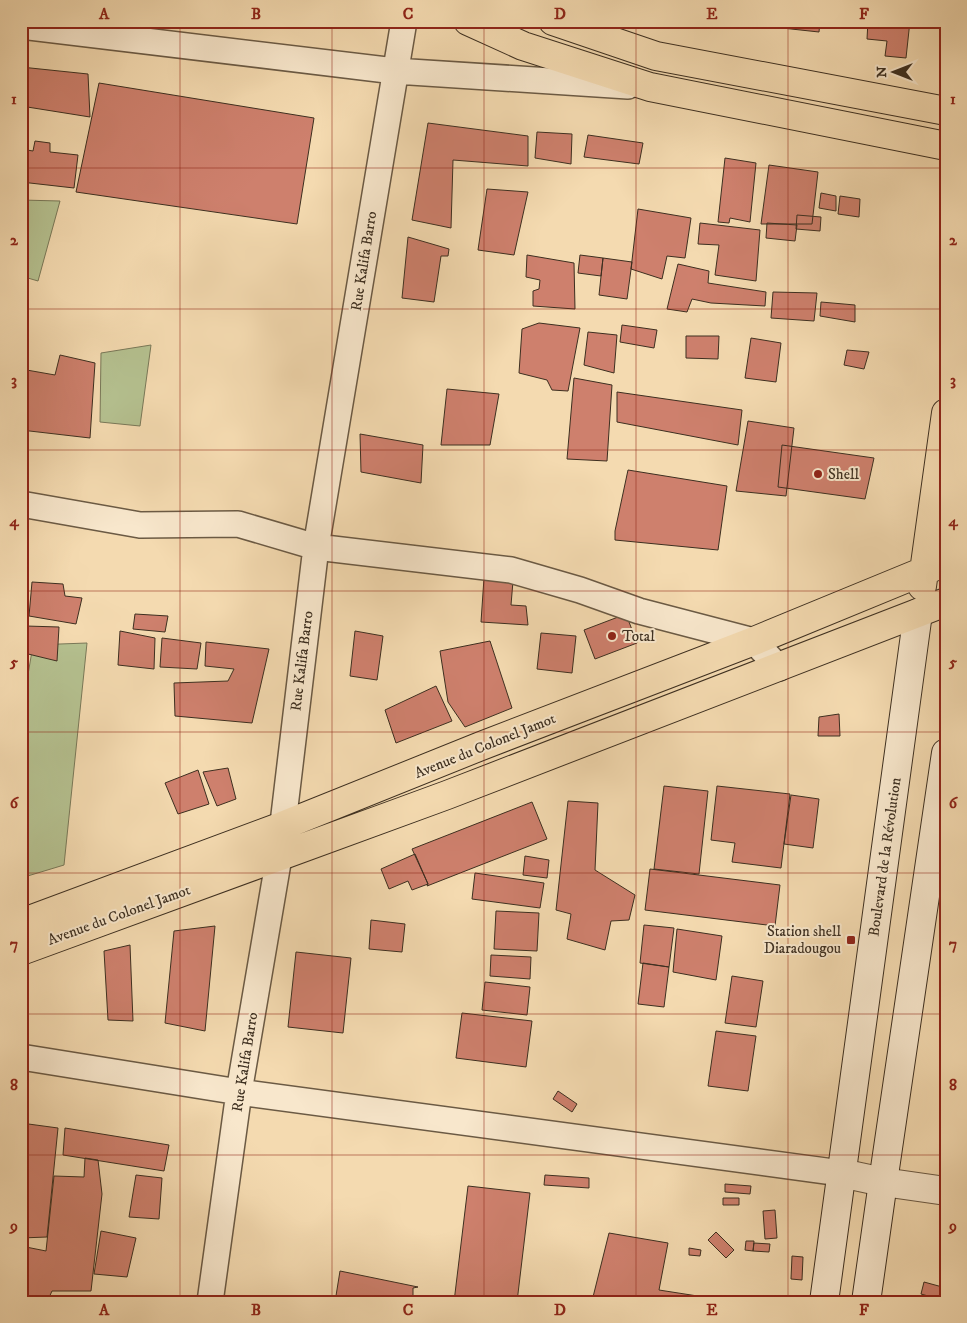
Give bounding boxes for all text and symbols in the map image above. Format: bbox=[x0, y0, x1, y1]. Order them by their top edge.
text: A bbox=[98, 4, 110, 24]
text: B bbox=[251, 4, 261, 24]
text: C bbox=[403, 4, 413, 24]
text: D bbox=[554, 4, 566, 24]
text: E bbox=[706, 4, 718, 24]
text: F bbox=[859, 4, 869, 24]
north arrow bbox=[870, 48, 920, 98]
text: N bbox=[873, 66, 891, 78]
text: 1 bbox=[11, 89, 17, 109]
text: 1 bbox=[950, 89, 956, 109]
street label: Rue Kalifa Barro bbox=[347, 210, 381, 312]
text: 2 bbox=[10, 230, 19, 250]
text: 2 bbox=[949, 230, 958, 250]
text: 3 bbox=[11, 370, 17, 390]
text: 3 bbox=[950, 370, 956, 390]
place label: Shell bbox=[828, 465, 859, 484]
marker: Shell bbox=[812, 468, 824, 480]
text: 4 bbox=[8, 511, 19, 531]
text: 4 bbox=[947, 511, 958, 531]
street label: Rue Kalifa Barro bbox=[286, 610, 318, 712]
place label: Total bbox=[622, 627, 655, 646]
marker: Total bbox=[606, 630, 618, 642]
text: 5 bbox=[9, 652, 18, 672]
text: 5 bbox=[948, 652, 957, 672]
street label: Avenue du Colonel Jamot bbox=[412, 709, 558, 783]
street label: Boulevard de la Révolution bbox=[864, 776, 906, 938]
text: 6 bbox=[10, 793, 20, 813]
text: 6 bbox=[949, 793, 959, 813]
street label: Avenue du Colonel Jamot bbox=[45, 880, 193, 950]
place label: Station shell Diaradougou bbox=[764, 922, 841, 958]
text: 7 bbox=[10, 934, 18, 954]
marker: Station shell Diaradougou bbox=[845, 934, 857, 946]
text: 7 bbox=[949, 934, 957, 954]
street label: Rue Kalifa Barro bbox=[228, 1011, 262, 1113]
text: 8 bbox=[10, 1075, 18, 1095]
text: 8 bbox=[949, 1075, 957, 1095]
text: 9 bbox=[9, 1216, 18, 1236]
text: 9 bbox=[948, 1216, 957, 1236]
text: A bbox=[98, 1300, 110, 1320]
text: B bbox=[251, 1300, 261, 1320]
text: C bbox=[403, 1300, 413, 1320]
text: D bbox=[554, 1300, 566, 1320]
text: E bbox=[706, 1300, 718, 1320]
text: F bbox=[859, 1300, 869, 1320]

